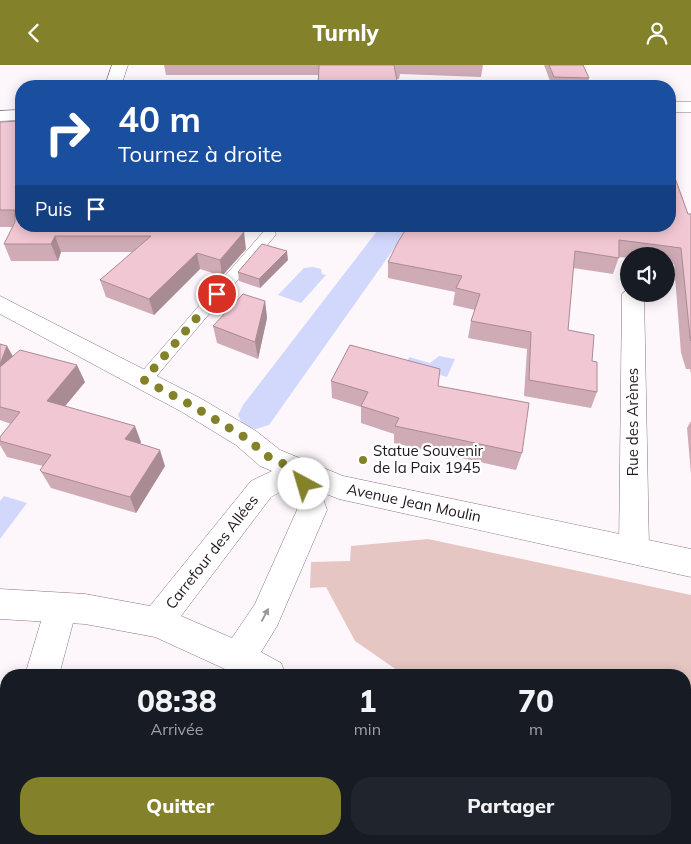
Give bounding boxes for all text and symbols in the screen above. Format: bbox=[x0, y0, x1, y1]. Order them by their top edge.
icon: back bbox=[20, 19, 48, 47]
text: Turnly bbox=[312, 19, 379, 47]
icon: person bbox=[643, 19, 671, 47]
text: 40 m bbox=[118, 97, 201, 141]
icon: right bbox=[35, 100, 100, 165]
text: Tournez à droite bbox=[118, 140, 282, 168]
icon: arrive bbox=[82, 195, 110, 223]
text: Puis bbox=[35, 197, 72, 221]
map controls bbox=[620, 247, 675, 302]
button: sound bbox=[620, 247, 675, 302]
pin bbox=[196, 273, 238, 315]
icon: arrive bbox=[203, 280, 231, 308]
street label: Rue des Arènes bbox=[623, 368, 642, 476]
place label: Statue Souvenir de la Paix 1945 bbox=[373, 441, 483, 477]
marker: Statue Souvenir de la Paix 1945 bbox=[357, 454, 369, 466]
position arrow bbox=[277, 457, 329, 509]
street label: Avenue Jean Moulin bbox=[345, 479, 483, 526]
street label: Carrefour des Allées bbox=[161, 491, 262, 613]
one-way arrow bbox=[260, 608, 269, 622]
text: 08:38 bbox=[137, 682, 217, 720]
text: 1 bbox=[358, 682, 376, 720]
text: 70 bbox=[518, 682, 554, 720]
text: Arrivée bbox=[150, 719, 203, 739]
text: min bbox=[354, 719, 381, 739]
text: m bbox=[529, 719, 543, 739]
button: Quitter bbox=[20, 777, 341, 835]
button: Partager bbox=[351, 777, 671, 835]

